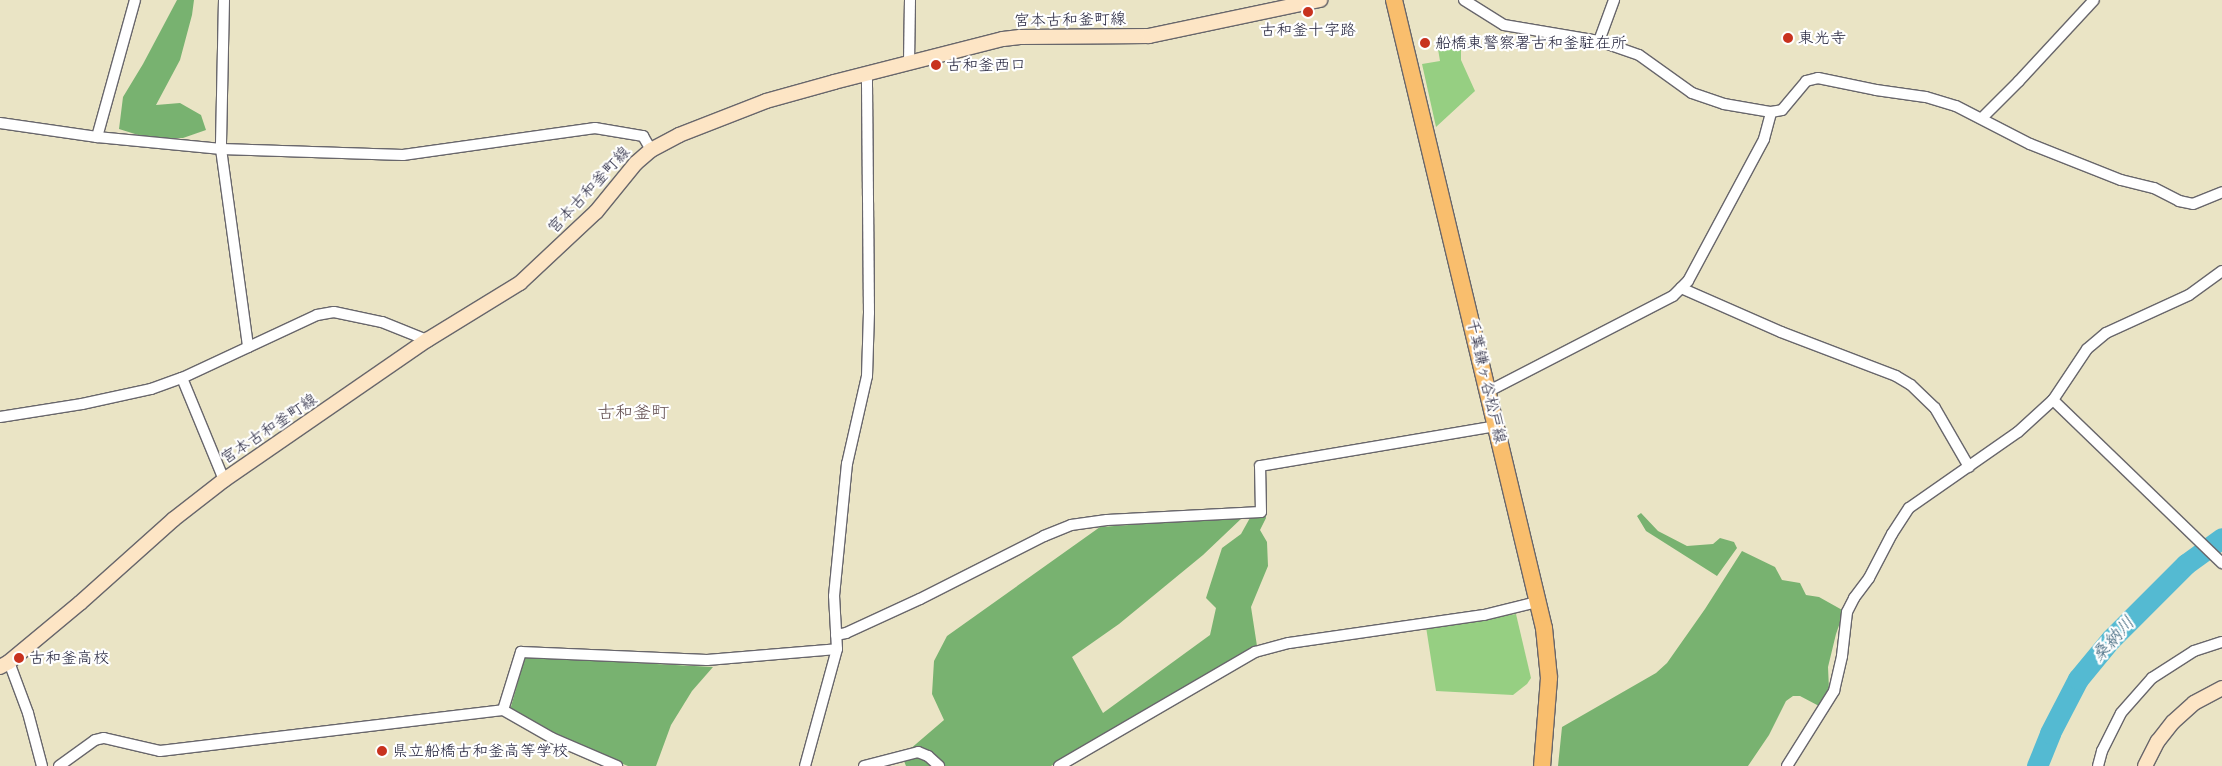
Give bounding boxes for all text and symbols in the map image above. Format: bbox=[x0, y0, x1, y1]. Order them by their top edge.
marker: 古和釜十字路 bbox=[1302, 6, 1314, 18]
street label: 宮本古和釜町線 bbox=[1014, 9, 1126, 31]
place label: 古和釜十字路 bbox=[1260, 20, 1356, 40]
place label: 東光寺 bbox=[1798, 28, 1846, 48]
marker: 東光寺 bbox=[1782, 32, 1794, 44]
place label: 船橋東警察署古和釜駐在所 bbox=[1435, 33, 1627, 53]
marker: 船橋東警察署古和釜駐在所 bbox=[1419, 37, 1431, 49]
place label: 古和釜西口 bbox=[946, 55, 1026, 75]
marker: 古和釜西口 bbox=[930, 59, 942, 71]
street label: 宮本古和釜町線 bbox=[544, 142, 634, 238]
street label: 千葉鎌ヶ谷松戸線 bbox=[1462, 316, 1510, 446]
street label: 宮本古和釜町線 bbox=[217, 390, 321, 468]
district label: 古和釜町 bbox=[597, 401, 669, 423]
water label: 桑納川 bbox=[2087, 612, 2139, 666]
place label: 古和釜高校 bbox=[29, 648, 109, 668]
marker: 古和釜高校 bbox=[13, 652, 25, 664]
place label: 県立船橋古和釜高等学校 bbox=[392, 741, 568, 761]
marker: 県立船橋古和釜高等学校 bbox=[376, 745, 388, 757]

